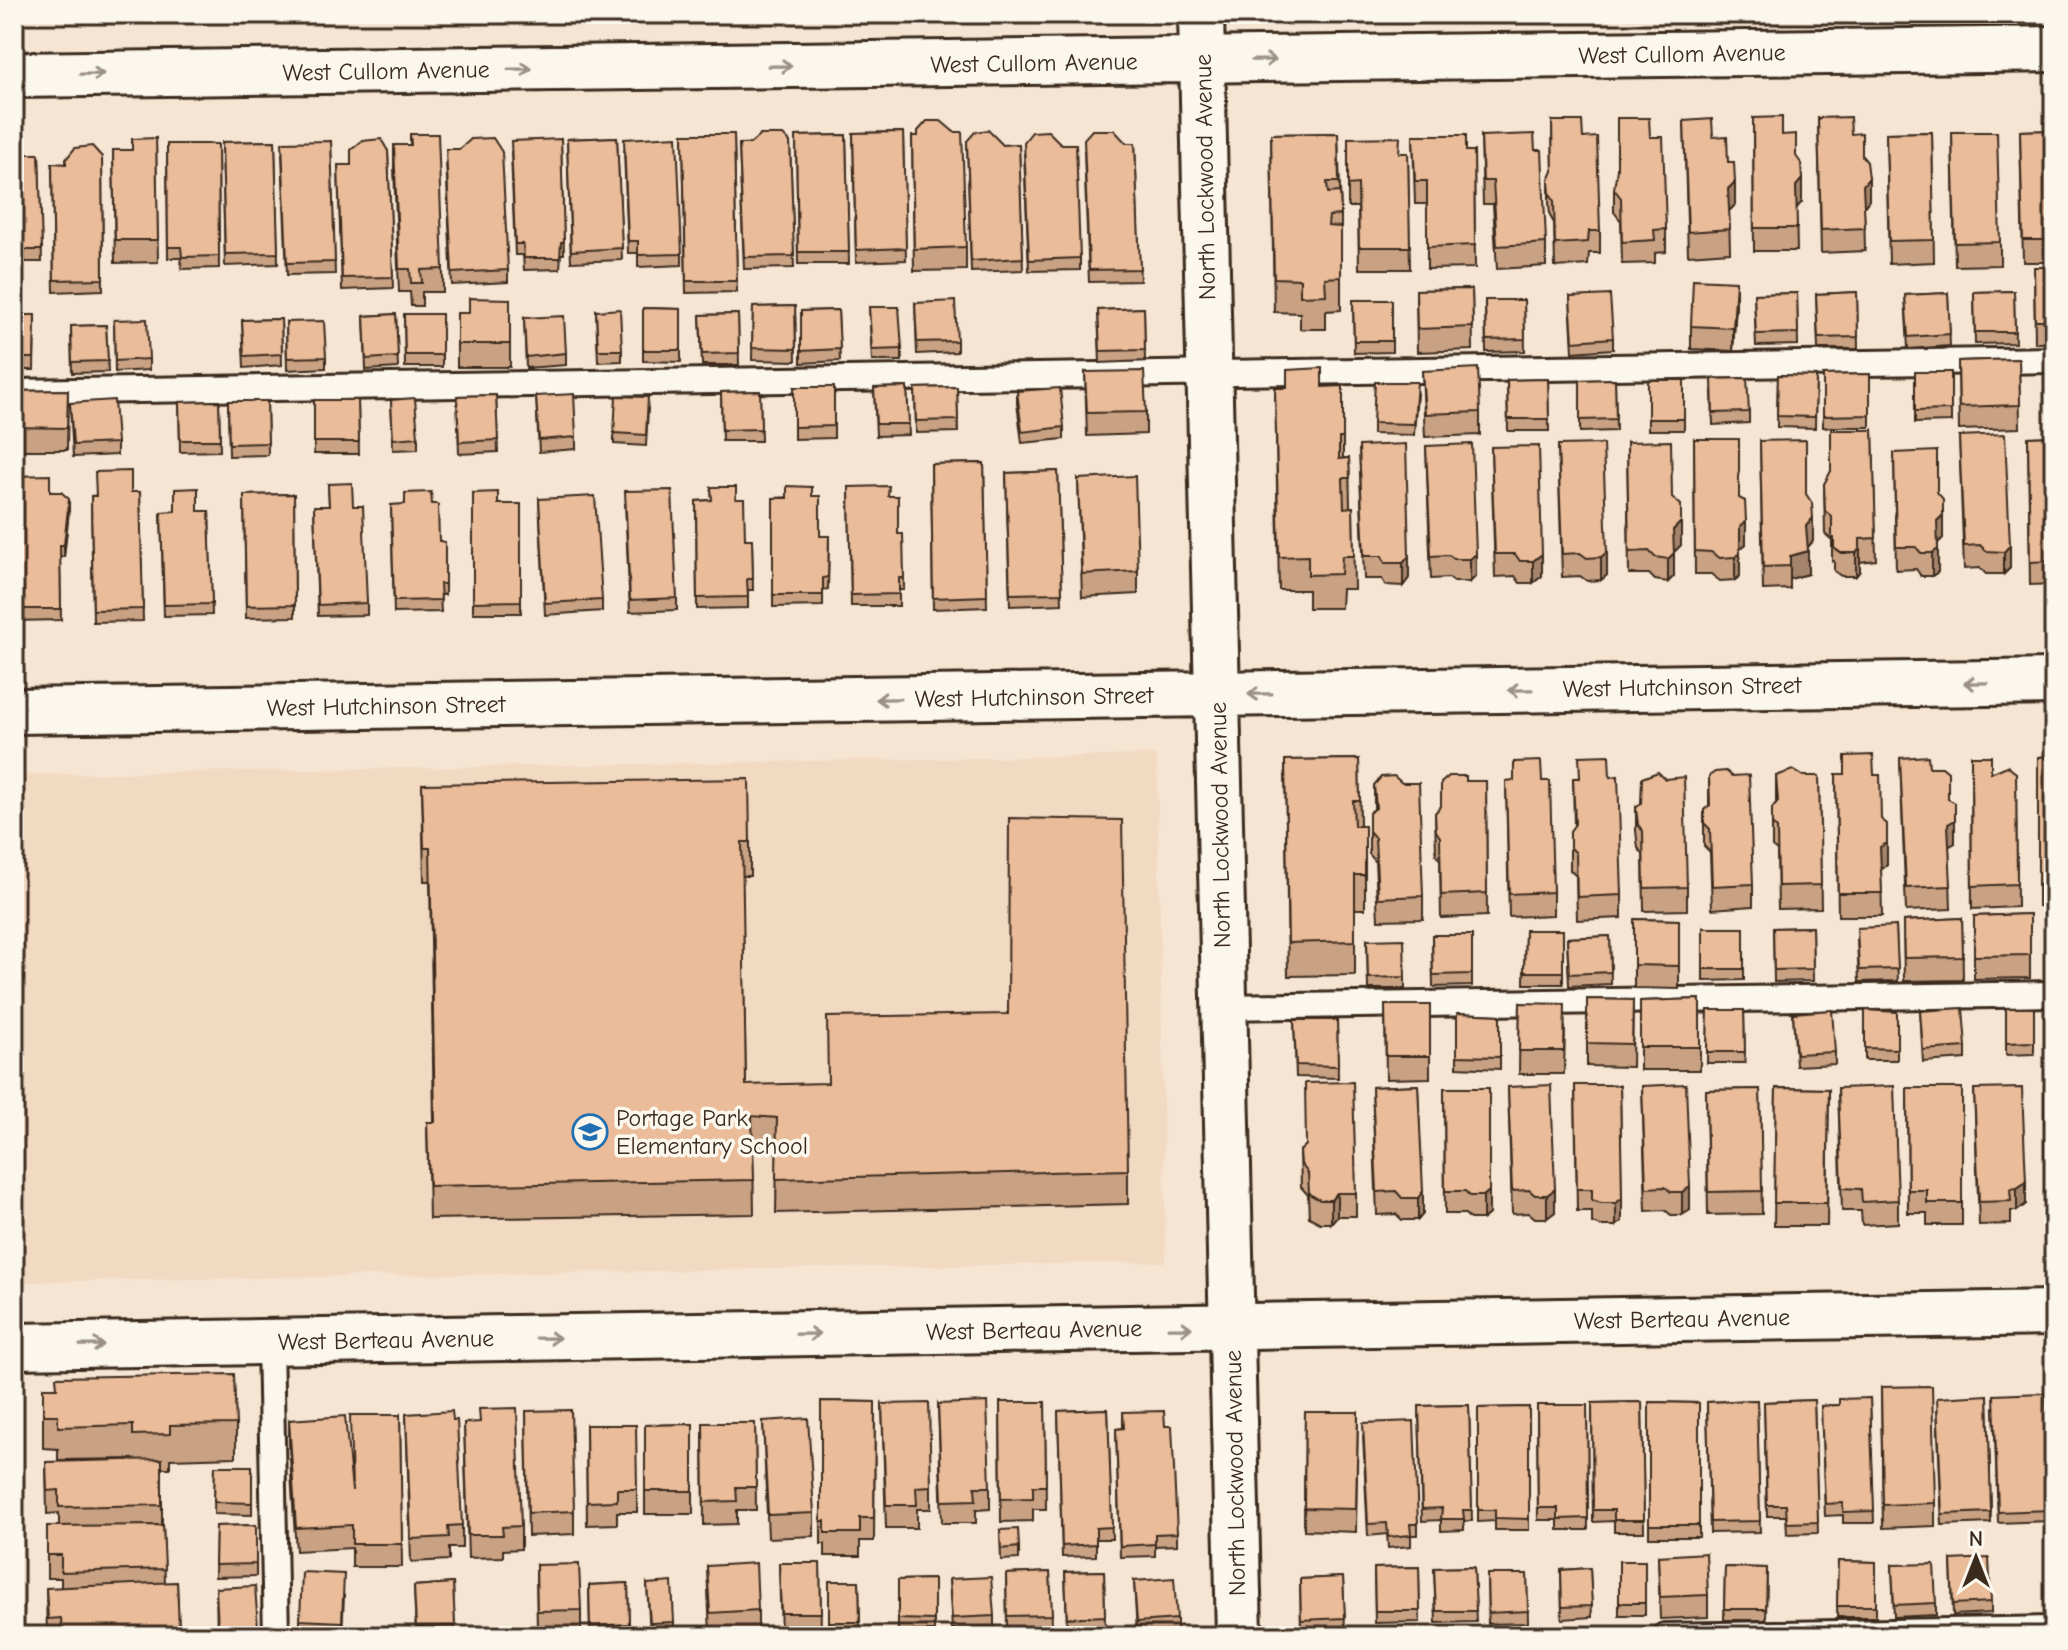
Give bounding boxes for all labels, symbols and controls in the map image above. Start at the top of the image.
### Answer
street label: West Cullom Avenue [1578,38,1786,70]
street label: West Cullom Avenue [930,47,1138,79]
one-way arrow [1250,52,1277,68]
street label: North Lockwood Avenue [1189,54,1221,300]
street label: West Cullom Avenue [282,55,490,87]
one-way arrow [766,58,793,74]
one-way arrow [506,61,533,77]
one-way arrow [78,67,105,82]
street label: West Hutchinson Street [1562,671,1803,703]
one-way arrow [1963,675,1990,691]
street label: West Hutchinson Street [914,681,1155,713]
one-way arrow [1507,682,1534,697]
one-way arrow [1247,686,1274,701]
street label: West Hutchinson Street [266,690,507,722]
one-way arrow [875,691,902,706]
street label: North Lockwood Avenue [1204,702,1236,948]
place label: Portage Park Elementary School [616,1104,808,1160]
school or university icon: Portage Park Elementary School [571,1113,609,1151]
street label: West Berteau Avenue [1574,1303,1790,1335]
street label: West Berteau Avenue [926,1314,1142,1346]
one-way arrow [1166,1320,1193,1335]
street label: West Berteau Avenue [278,1324,494,1356]
one-way arrow [794,1326,821,1341]
one-way arrow [534,1330,561,1346]
one-way arrow [78,1337,105,1353]
street label: North Lockwood Avenue [1219,1350,1251,1596]
north arrow [1936,1518,2016,1598]
text: N [1969,1526,1983,1552]

